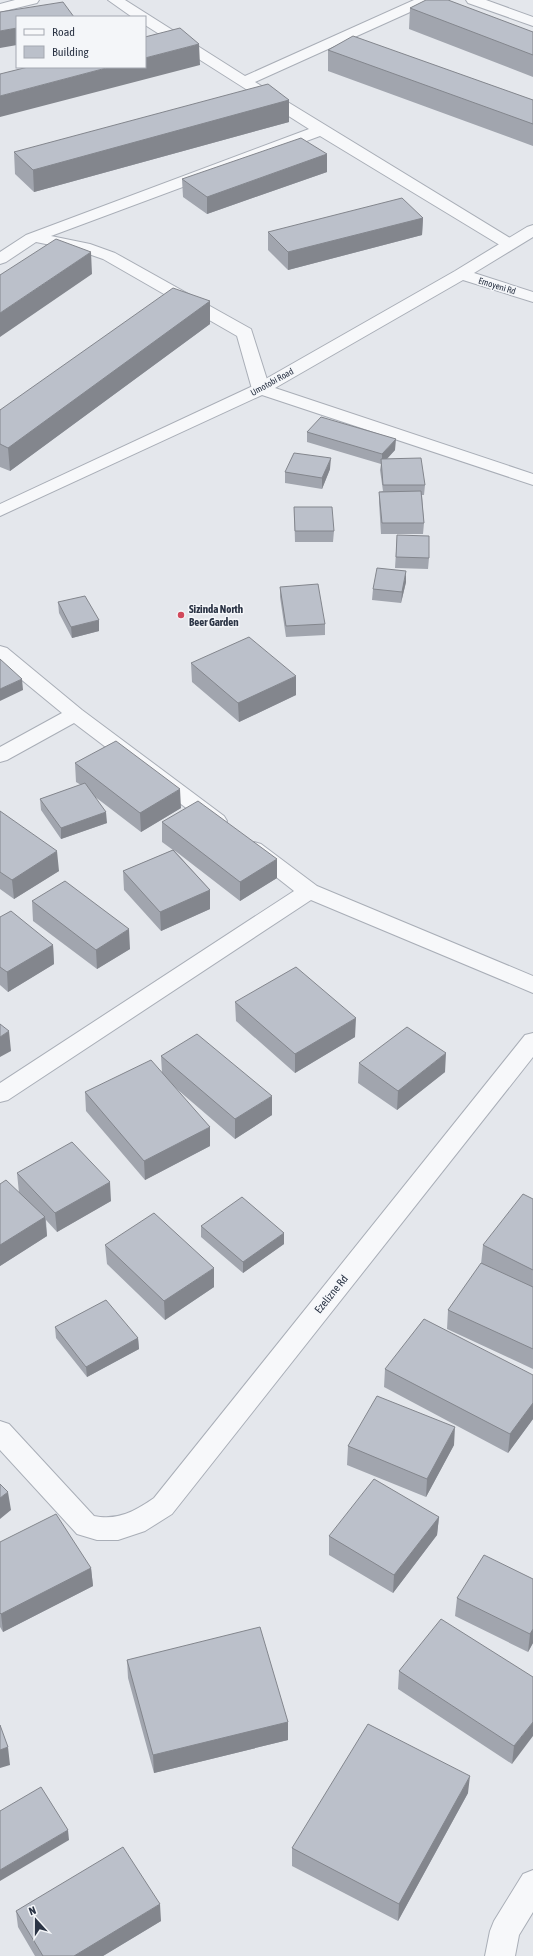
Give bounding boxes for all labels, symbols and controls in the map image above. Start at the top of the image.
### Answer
legend [16,16,146,68]
text: Road [52,25,75,39]
text: Building [52,45,90,59]
street label: Emoyeni Rd [477,276,517,296]
street label: Umotobi Road [249,366,295,398]
place label: Sizinda North Beer Garden [189,603,243,628]
marker: Sizinda North Beer Garden [176,610,186,620]
street label: Ezelizne Rd [312,1273,350,1315]
north arrow [16,1900,56,1940]
text: N [27,1904,38,1917]

